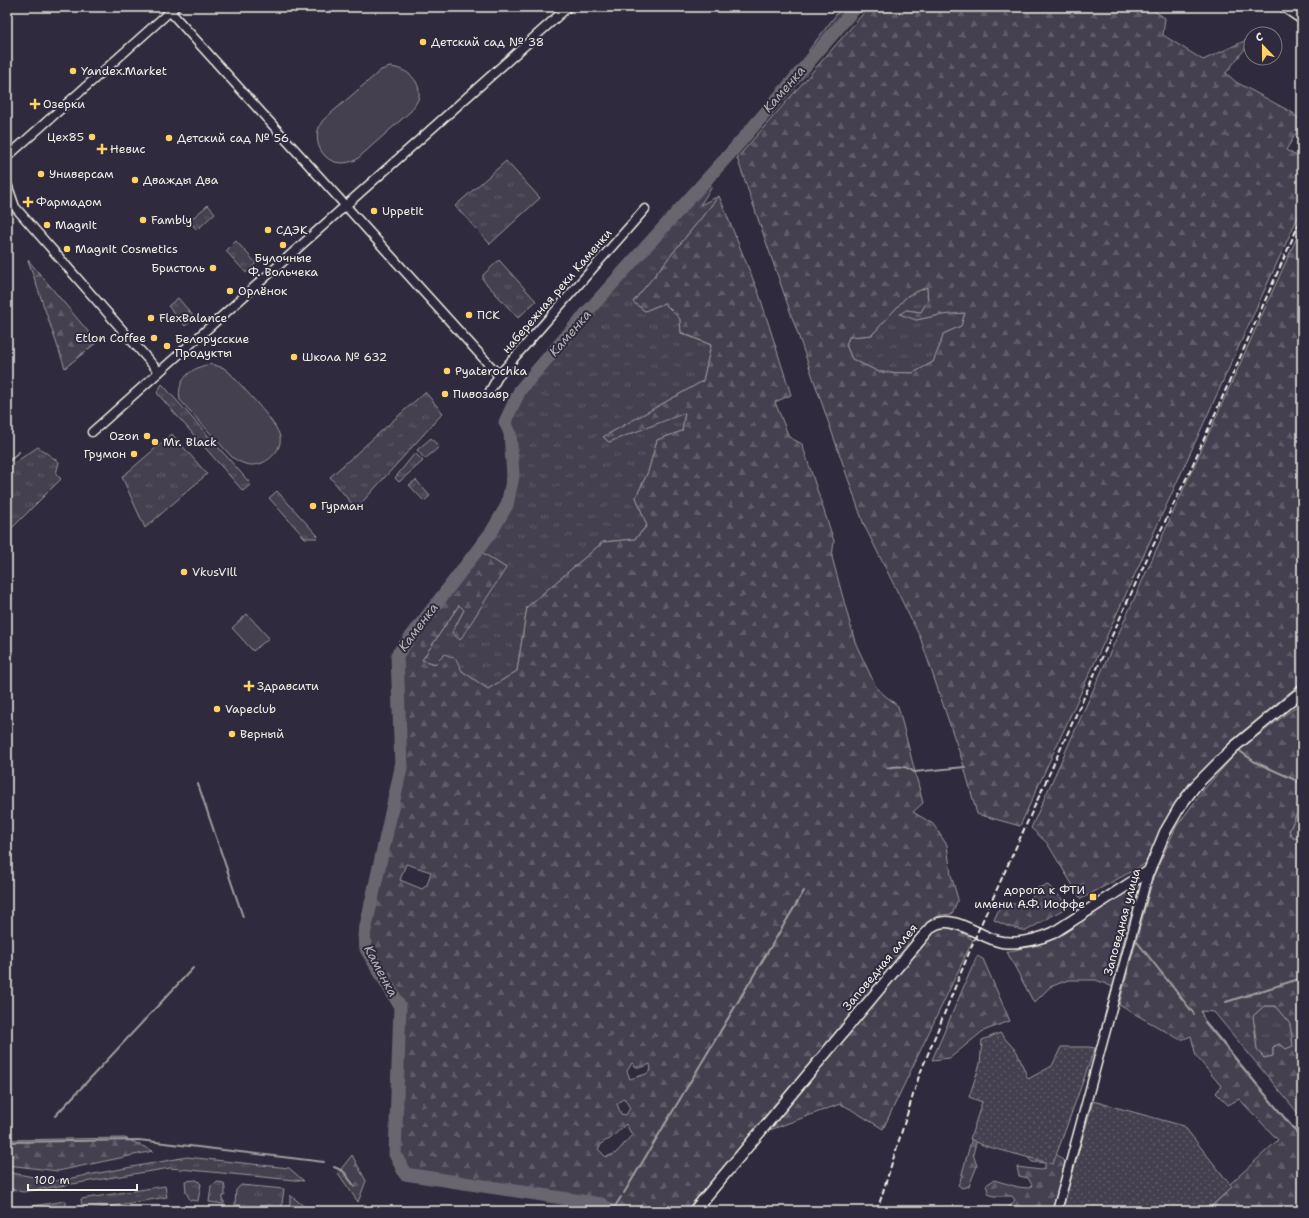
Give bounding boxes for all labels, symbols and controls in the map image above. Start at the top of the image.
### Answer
north arrow [1243,26,1283,66]
text: С [1253,29,1266,45]
place label: Детский сад № 38 [431,34,544,50]
marker: Детский сад № 38 [418,37,428,47]
water label: Каменка [759,62,809,116]
place label: Yandex.Market [81,63,167,79]
marker: Yandex.Market [68,66,78,76]
place label: Озерки [43,96,85,112]
marker: Озерки [30,99,40,109]
place label: Цех85 [47,129,84,145]
place label: Детский сад № 56 [177,130,289,146]
marker: Цех85 [87,132,97,142]
marker: Детский сад № 56 [164,133,174,143]
place label: Невис [110,141,145,157]
marker: Невис [97,144,107,154]
place label: Универсам [49,166,114,182]
marker: Универсам [36,169,46,179]
place label: Дважды Два [143,172,219,188]
marker: Дважды Два [130,175,140,185]
place label: Фармадом [36,194,102,210]
marker: Фармадом [23,197,33,207]
place label: Uppetit [382,203,424,219]
marker: Uppetit [369,206,379,216]
place label: Fambly [151,212,192,228]
marker: Fambly [138,215,148,225]
place label: Magnit [55,217,97,233]
marker: Magnit [42,220,52,230]
place label: СДЭК [276,222,308,238]
marker: СДЭК [263,225,273,235]
street label: набережная реки Каменки [499,225,616,357]
marker: Булочные Ф. Вольчека [278,240,288,250]
place label: Magnit Cosmetics [75,241,178,257]
marker: Magnit Cosmetics [62,244,72,254]
place label: Булочные Ф. Вольчека [248,250,319,280]
place label: Бристоль [151,260,205,276]
marker: Бристоль [208,263,218,273]
place label: Орлёнок [238,283,288,299]
marker: Орлёнок [225,286,235,296]
water label: Каменка [545,306,595,360]
place label: ПСК [477,307,500,323]
place label: FlexBalance [159,310,228,326]
marker: ПСК [464,310,474,320]
marker: FlexBalance [146,313,156,323]
place label: Etlon Coffee [75,330,146,346]
place label: Белорусские Продукты [175,331,249,361]
marker: Etlon Coffee [149,333,159,343]
marker: Белорусские Продукты [162,341,172,351]
place label: Школа № 632 [302,349,387,365]
marker: Школа № 632 [289,352,299,362]
place label: Pyaterochka [455,363,527,379]
marker: Pyaterochka [442,366,452,376]
place label: Пивозавр [453,386,509,402]
marker: Пивозавр [440,389,450,399]
place label: Ozon [109,428,139,444]
marker: Ozon [142,431,152,441]
place label: Mr. Black [163,434,217,450]
marker: Mr. Black [150,437,160,447]
place label: Грумон [84,446,126,462]
marker: Грумон [129,449,139,459]
place label: Гурман [321,498,364,514]
marker: Гурман [308,501,318,511]
place label: VkusVill [192,564,237,580]
marker: VkusVill [179,567,189,577]
water label: Каменка [394,599,442,655]
place label: Здравсити [257,678,319,694]
marker: Здравсити [244,681,254,691]
place label: Vapeclub [225,701,276,717]
marker: Vapeclub [212,704,222,714]
place label: Верный [240,726,284,742]
marker: Верный [227,729,237,739]
street label: Заповедная улица [1100,866,1144,977]
place label: дорога к ФТИ имени А.Ф. Иоффе [974,882,1085,912]
marker: дорога к ФТИ имени А.Ф. Иоффе [1088,892,1098,902]
street label: Заповедная аллея [839,920,921,1014]
water label: Каменка [360,942,402,1000]
scale bar [28,1166,137,1192]
text: 100 m [34,1172,70,1188]

